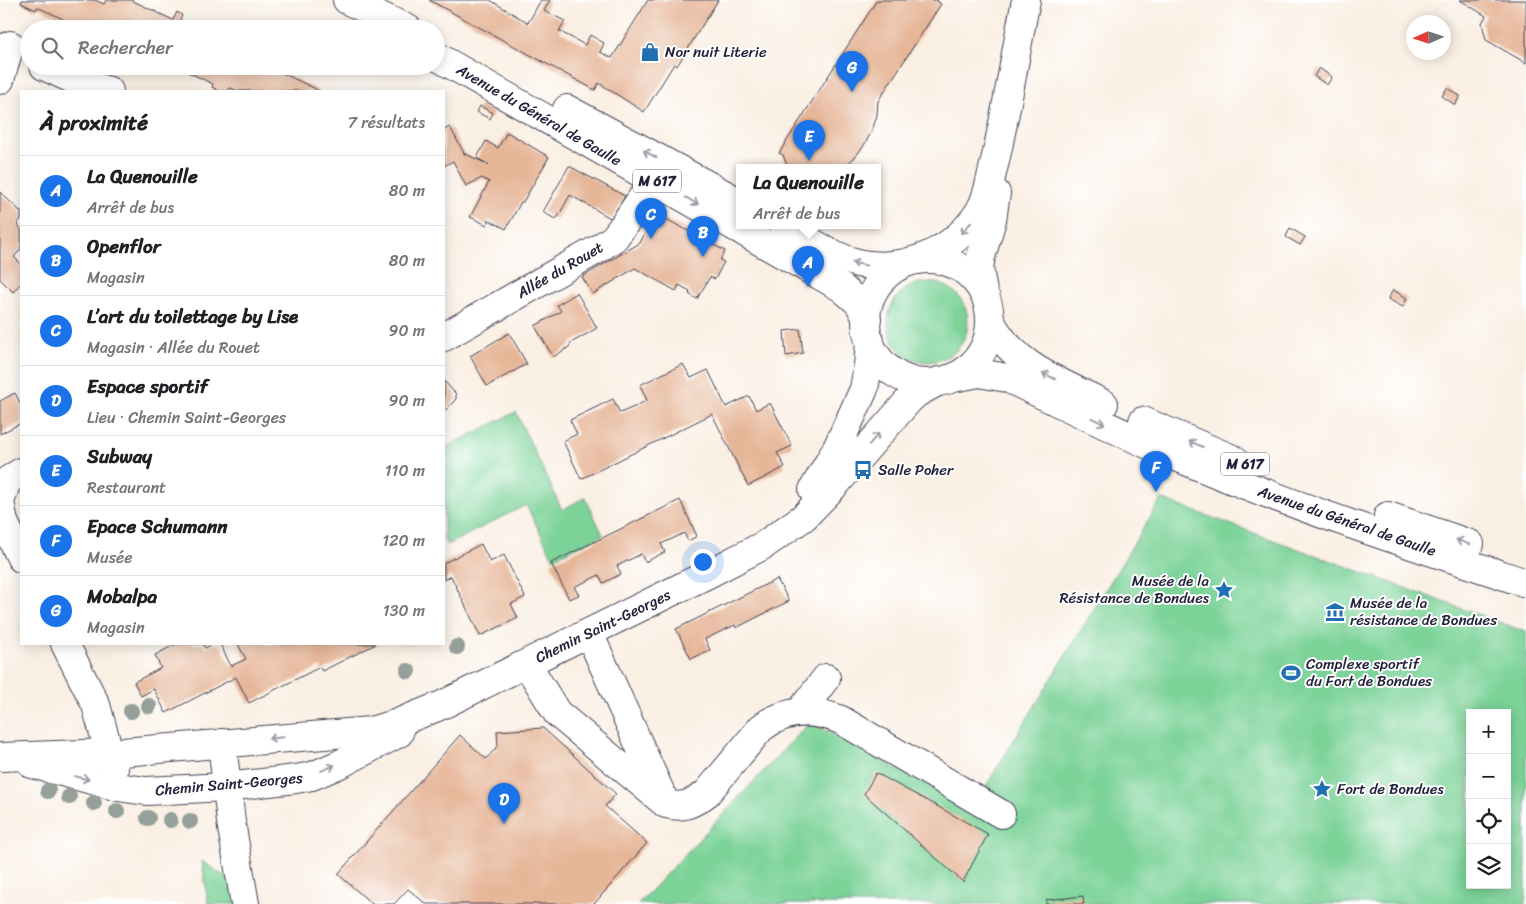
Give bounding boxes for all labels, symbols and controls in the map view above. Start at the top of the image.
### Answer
north arrow [1406,15,1451,60]
search box [20,20,445,75]
text: Rechercher [78,31,173,64]
icon: search [38,34,66,62]
place label: Nor nuit Literie [665,39,767,65]
shop icon: Nor nuit Literie [639,41,661,63]
pin: G [836,51,868,92]
street label: Avenue du Général de Gaulle [451,56,627,173]
text: À proximité [40,104,148,142]
text: 7 résultats [348,108,425,137]
pin: E [793,120,825,161]
one-way arrow [643,149,658,159]
text: La Quenouille [87,160,198,193]
popup [736,164,881,229]
text: La Quenouille [753,166,864,199]
road number: M 617 [633,170,681,192]
text: A [51,176,61,205]
text: 80 m [389,176,425,205]
text: Arrêt de bus [87,193,174,222]
one-way arrow [684,196,699,206]
pin: C [635,198,667,239]
text: Arrêt de bus [753,199,840,228]
pin: B [687,216,719,257]
one-way arrow [960,222,972,235]
text: Openflor [87,230,160,263]
street label: Allée du Rouet [511,234,609,306]
text: B [51,246,61,275]
text: 80 m [389,246,425,275]
pin: A [792,246,824,287]
one-way arrow [852,259,868,268]
text: Magasin [87,263,145,292]
text: L’art du toilettage by Lise [87,300,298,333]
text: C [51,316,61,345]
text: 90 m [389,316,425,345]
text: Magasin · Allée du Rouet [87,333,260,362]
text: Espace sportif [87,370,208,403]
one-way arrow [1041,371,1056,381]
text: D [51,386,61,415]
text: 90 m [389,386,425,415]
text: Lieu · Chemin Saint-Georges [87,403,286,432]
one-way arrow [1090,417,1105,427]
one-way arrow [868,433,880,446]
one-way arrow [1189,439,1204,448]
text: Subway [87,440,152,473]
pin: F [1140,451,1172,492]
road number: M 617 [1221,452,1269,476]
text: E [52,456,60,485]
text: 110 m [385,456,425,485]
place label: Salle Poher [878,457,954,483]
bus stop icon: Salle Poher [852,459,874,481]
text: Restaurant [87,473,166,502]
street label: Avenue du Général de Gaulle [1253,478,1440,564]
text: Epace Schumann [87,510,228,543]
text: F [52,526,60,555]
text: 120 m [382,526,425,555]
one-way arrow [1456,537,1472,546]
text: Musée [87,543,132,572]
your location [690,549,716,575]
place label: Musée de la Résistance de Bondues [1059,568,1210,611]
place icon: Musée de la Résistance de Bondues [1213,579,1235,601]
text: Mobalpa [87,580,157,613]
street label: Chemin Saint-Georges [531,582,675,670]
place label: Musée de la résistance de Bondues [1350,590,1497,633]
text: G [51,596,61,625]
text: 130 m [383,596,425,625]
museum icon: Musée de la résistance de Bondues [1324,601,1346,623]
text: Magasin [87,613,145,642]
place label: Complexe sportif du Fort de Bondues [1306,651,1432,694]
sports icon: Complexe sportif du Fort de Bondues [1280,662,1302,684]
map controls [1466,709,1511,889]
button: + [1466,709,1511,754]
one-way arrow [268,733,284,743]
button: − [1466,754,1511,799]
one-way arrow [321,763,336,772]
street label: Chemin Saint-Georges [154,765,304,803]
one-way arrow [74,774,90,783]
place label: Fort de Bondues [1337,776,1445,802]
place icon: Fort de Bondues [1311,778,1333,800]
pin: D [488,783,520,824]
button: locate [1466,799,1511,844]
button: layers [1466,844,1511,889]

